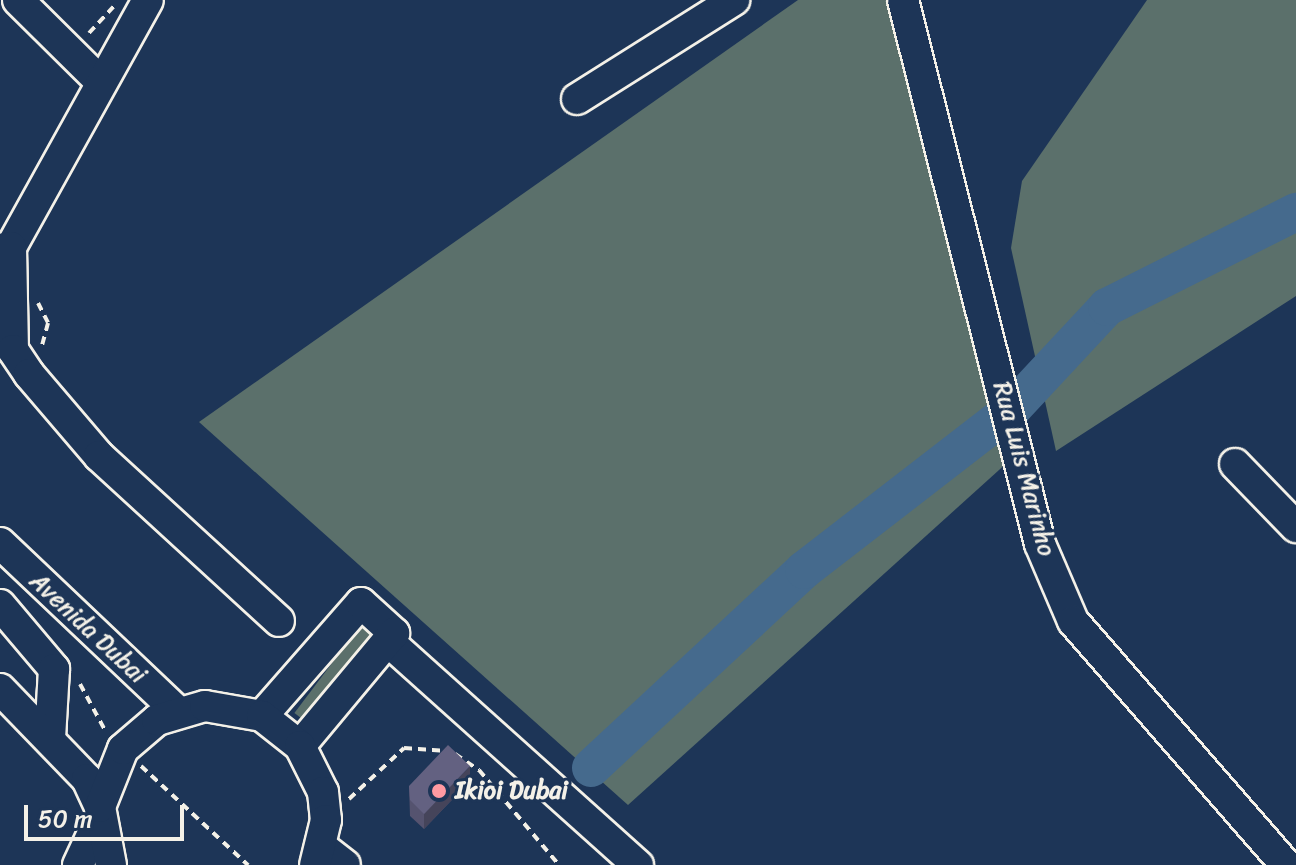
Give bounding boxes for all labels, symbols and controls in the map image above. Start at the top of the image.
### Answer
street label: Rua Luis Marinho [987,379,1061,559]
street label: Avenida Dubai [24,567,152,689]
place label: Ikioi Dubai [455,777,568,805]
marker: Ikioi Dubai [430,782,448,800]
scale bar [28,789,188,839]
text: 50 m [38,798,93,840]

